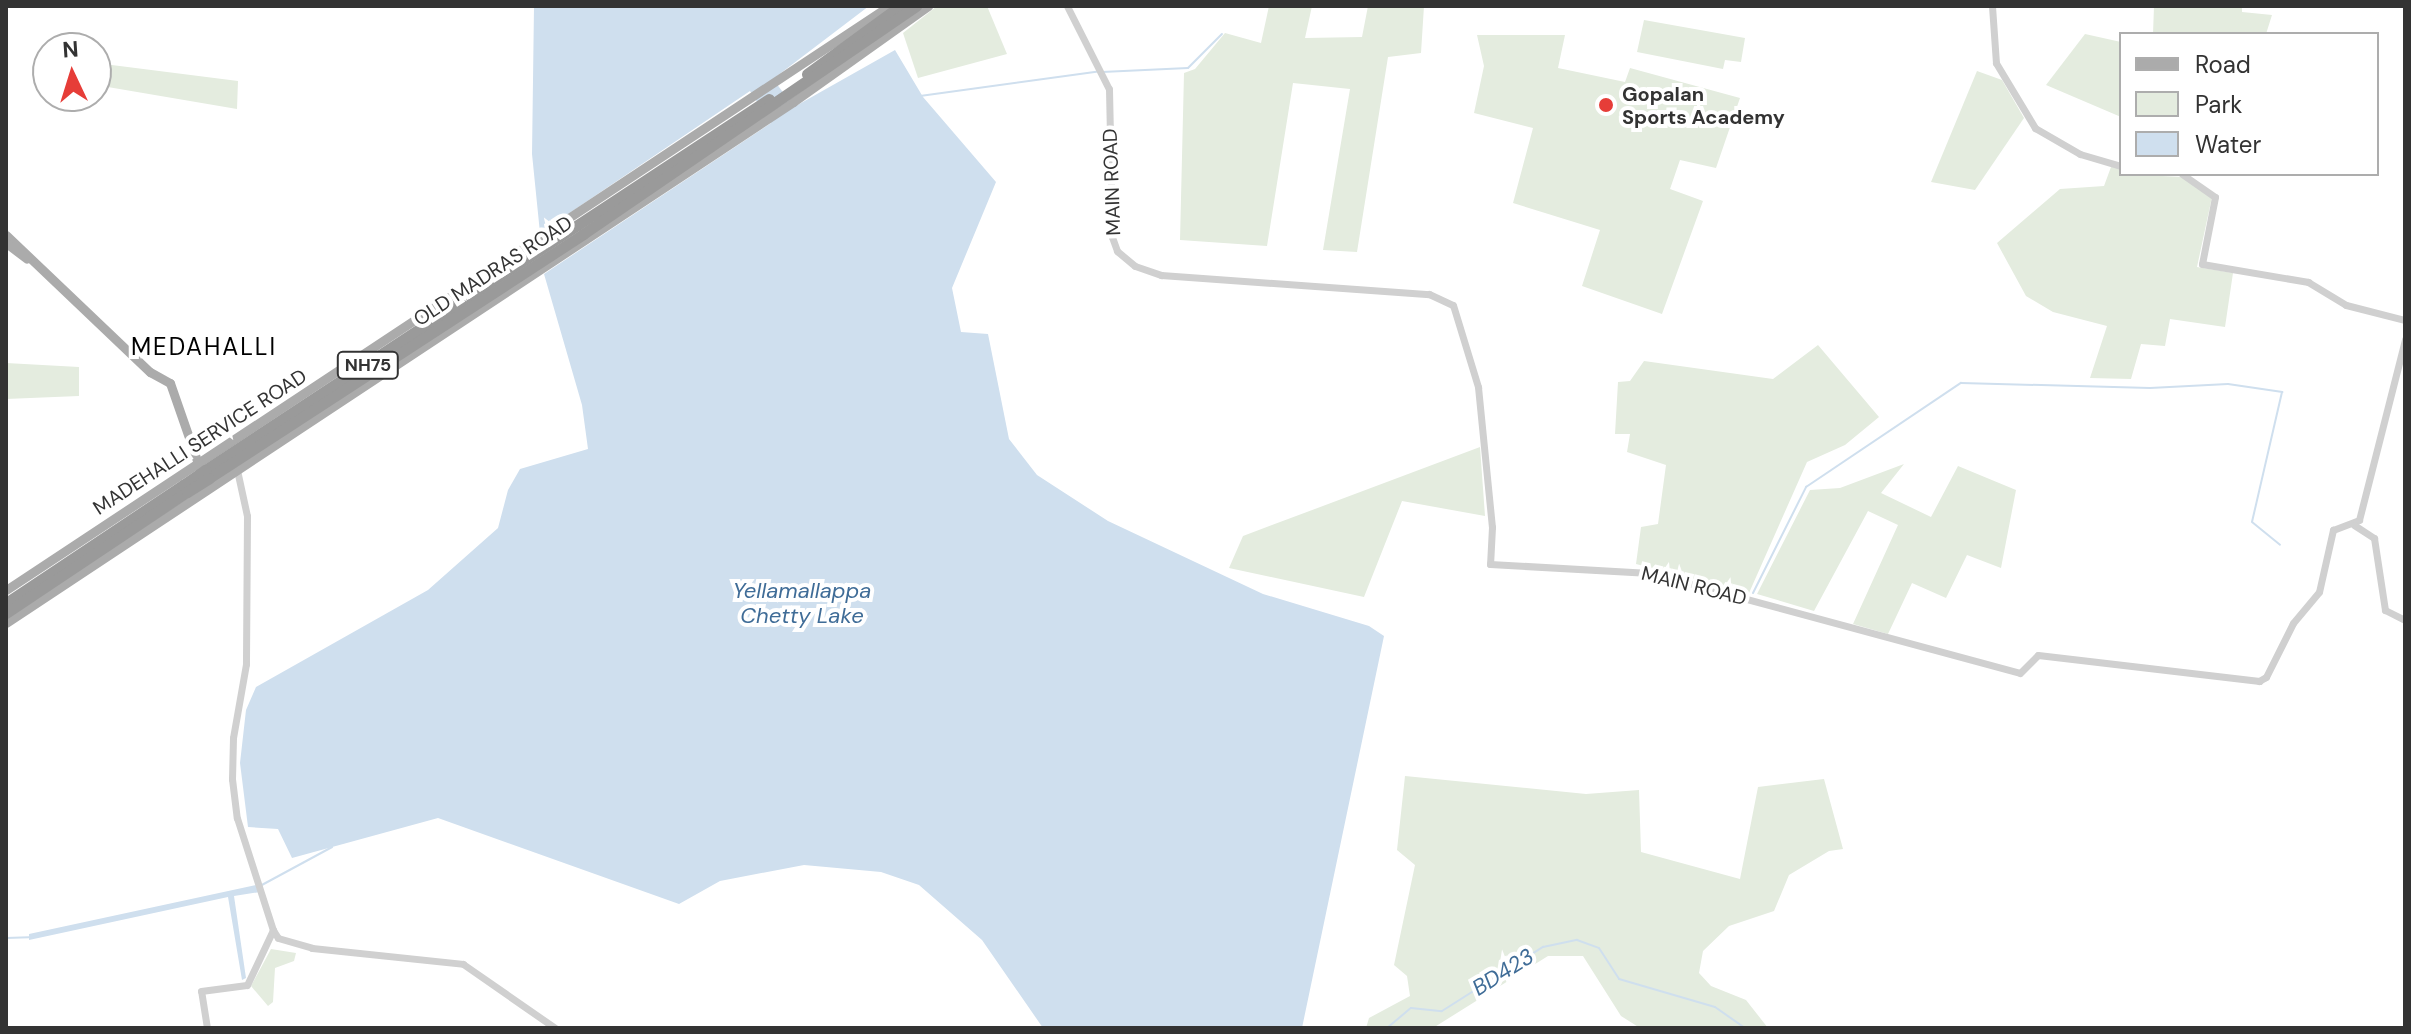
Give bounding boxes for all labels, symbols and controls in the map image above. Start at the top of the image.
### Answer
north arrow [32,32,112,112]
legend [2119,32,2379,176]
text: N [61,35,79,65]
text: Road [2195,49,2251,80]
place label: Gopalan Sports Academy [1622,82,1785,129]
text: Park [2195,89,2242,120]
marker: Gopalan Sports Academy [1597,96,1615,114]
street label: MAIN ROAD [1098,128,1126,236]
text: Water [2195,129,2261,160]
street label: OLD MADRAS ROAD [409,211,577,331]
district label: MEDAHALLI [131,333,277,361]
road number: NH75 [336,351,400,379]
street label: MADEHALLI SERVICE ROAD [89,364,311,520]
street label: MAIN ROAD [1639,561,1749,611]
water label: Yellamallappa Chetty Lake [733,577,871,628]
water label: BD423 [1467,943,1539,1001]

